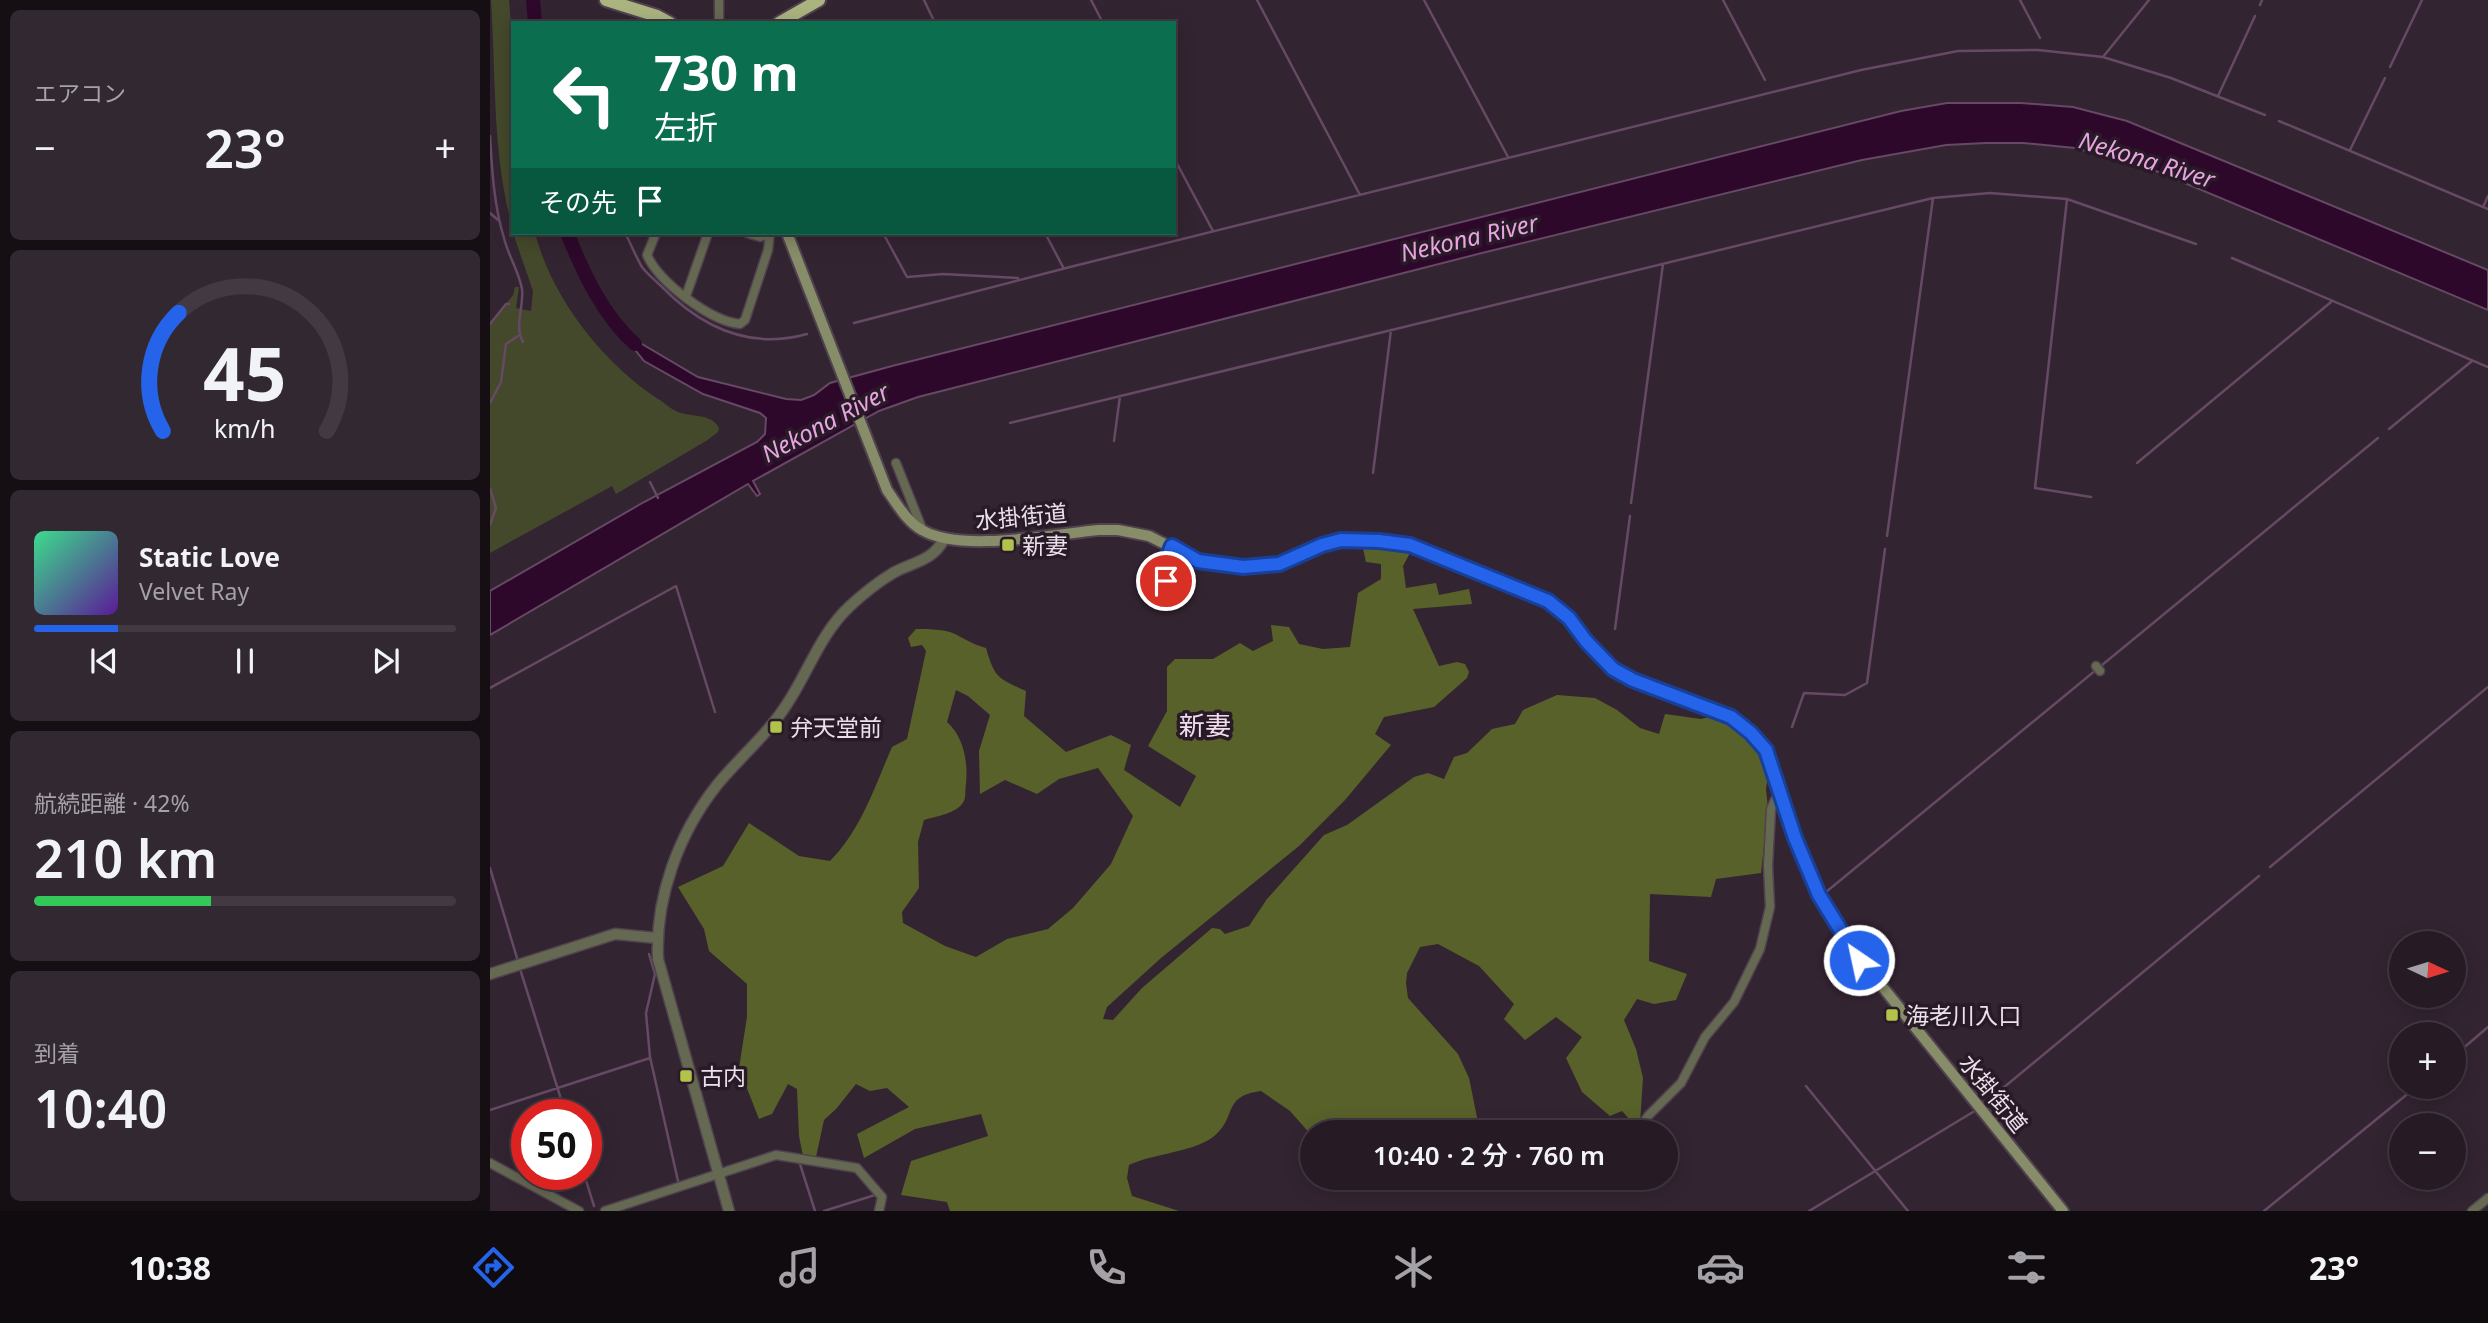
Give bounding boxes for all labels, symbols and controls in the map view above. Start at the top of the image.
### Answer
text: 730 m [654,39,799,105]
icon: left [539,49,630,140]
text: エアコン [34,77,126,109]
text: 左折 [654,105,718,148]
text: 23° [204,112,286,183]
text: − [34,121,56,173]
text: + [434,121,456,173]
water label: Nekona River [2075,123,2220,196]
icon: arrive [631,182,669,220]
text: その先 [539,184,617,220]
water label: Nekona River [1397,205,1542,269]
text: 45 [203,324,287,423]
water label: Nekona River [755,374,896,470]
text: km/h [214,411,276,445]
street label: 水掛街道 [974,496,1068,536]
place label: 新妻 [1022,529,1068,561]
marker: 新妻 [1000,537,1016,553]
text: Static Love [139,539,280,575]
pin [1136,551,1196,611]
icon: arrive [1147,562,1185,600]
text: Velvet Ray [139,575,249,607]
icon: previous [85,642,123,680]
icon: pause [226,642,264,680]
icon: next [367,642,405,680]
district label: 新妻 [1179,707,1231,743]
place label: 弁天堂前 [790,711,882,743]
marker: 弁天堂前 [768,719,784,735]
text: 航続距離 · 42% [34,787,190,819]
text: 210 km [34,822,217,893]
position arrow [1822,923,1896,997]
north arrow [2389,931,2466,1008]
map controls [2389,931,2466,1190]
place label: 海老川入口 [1906,999,2021,1031]
marker: 海老川入口 [1884,1007,1900,1023]
button: + [2389,1022,2466,1099]
text: 到着 [34,1037,80,1069]
street label: 水掛街道 [1953,1047,2035,1139]
place label: 古内 [700,1060,746,1092]
marker: 古内 [678,1068,694,1084]
text: 10:40 [34,1072,167,1143]
speed limit sign: 50 [511,1099,602,1190]
button: − [2389,1113,2466,1190]
text: 10:40 · 2 分 · 760 m [1373,1137,1605,1173]
icon: directions [469,1243,518,1292]
icon: music [775,1243,824,1292]
icon: phone [1082,1243,1131,1292]
icon: climate [1389,1243,1438,1292]
icon: car [1696,1243,1745,1292]
icon: filters [2002,1243,2051,1292]
text: 10:38 [129,1246,211,1289]
text: 23° [2309,1246,2359,1289]

